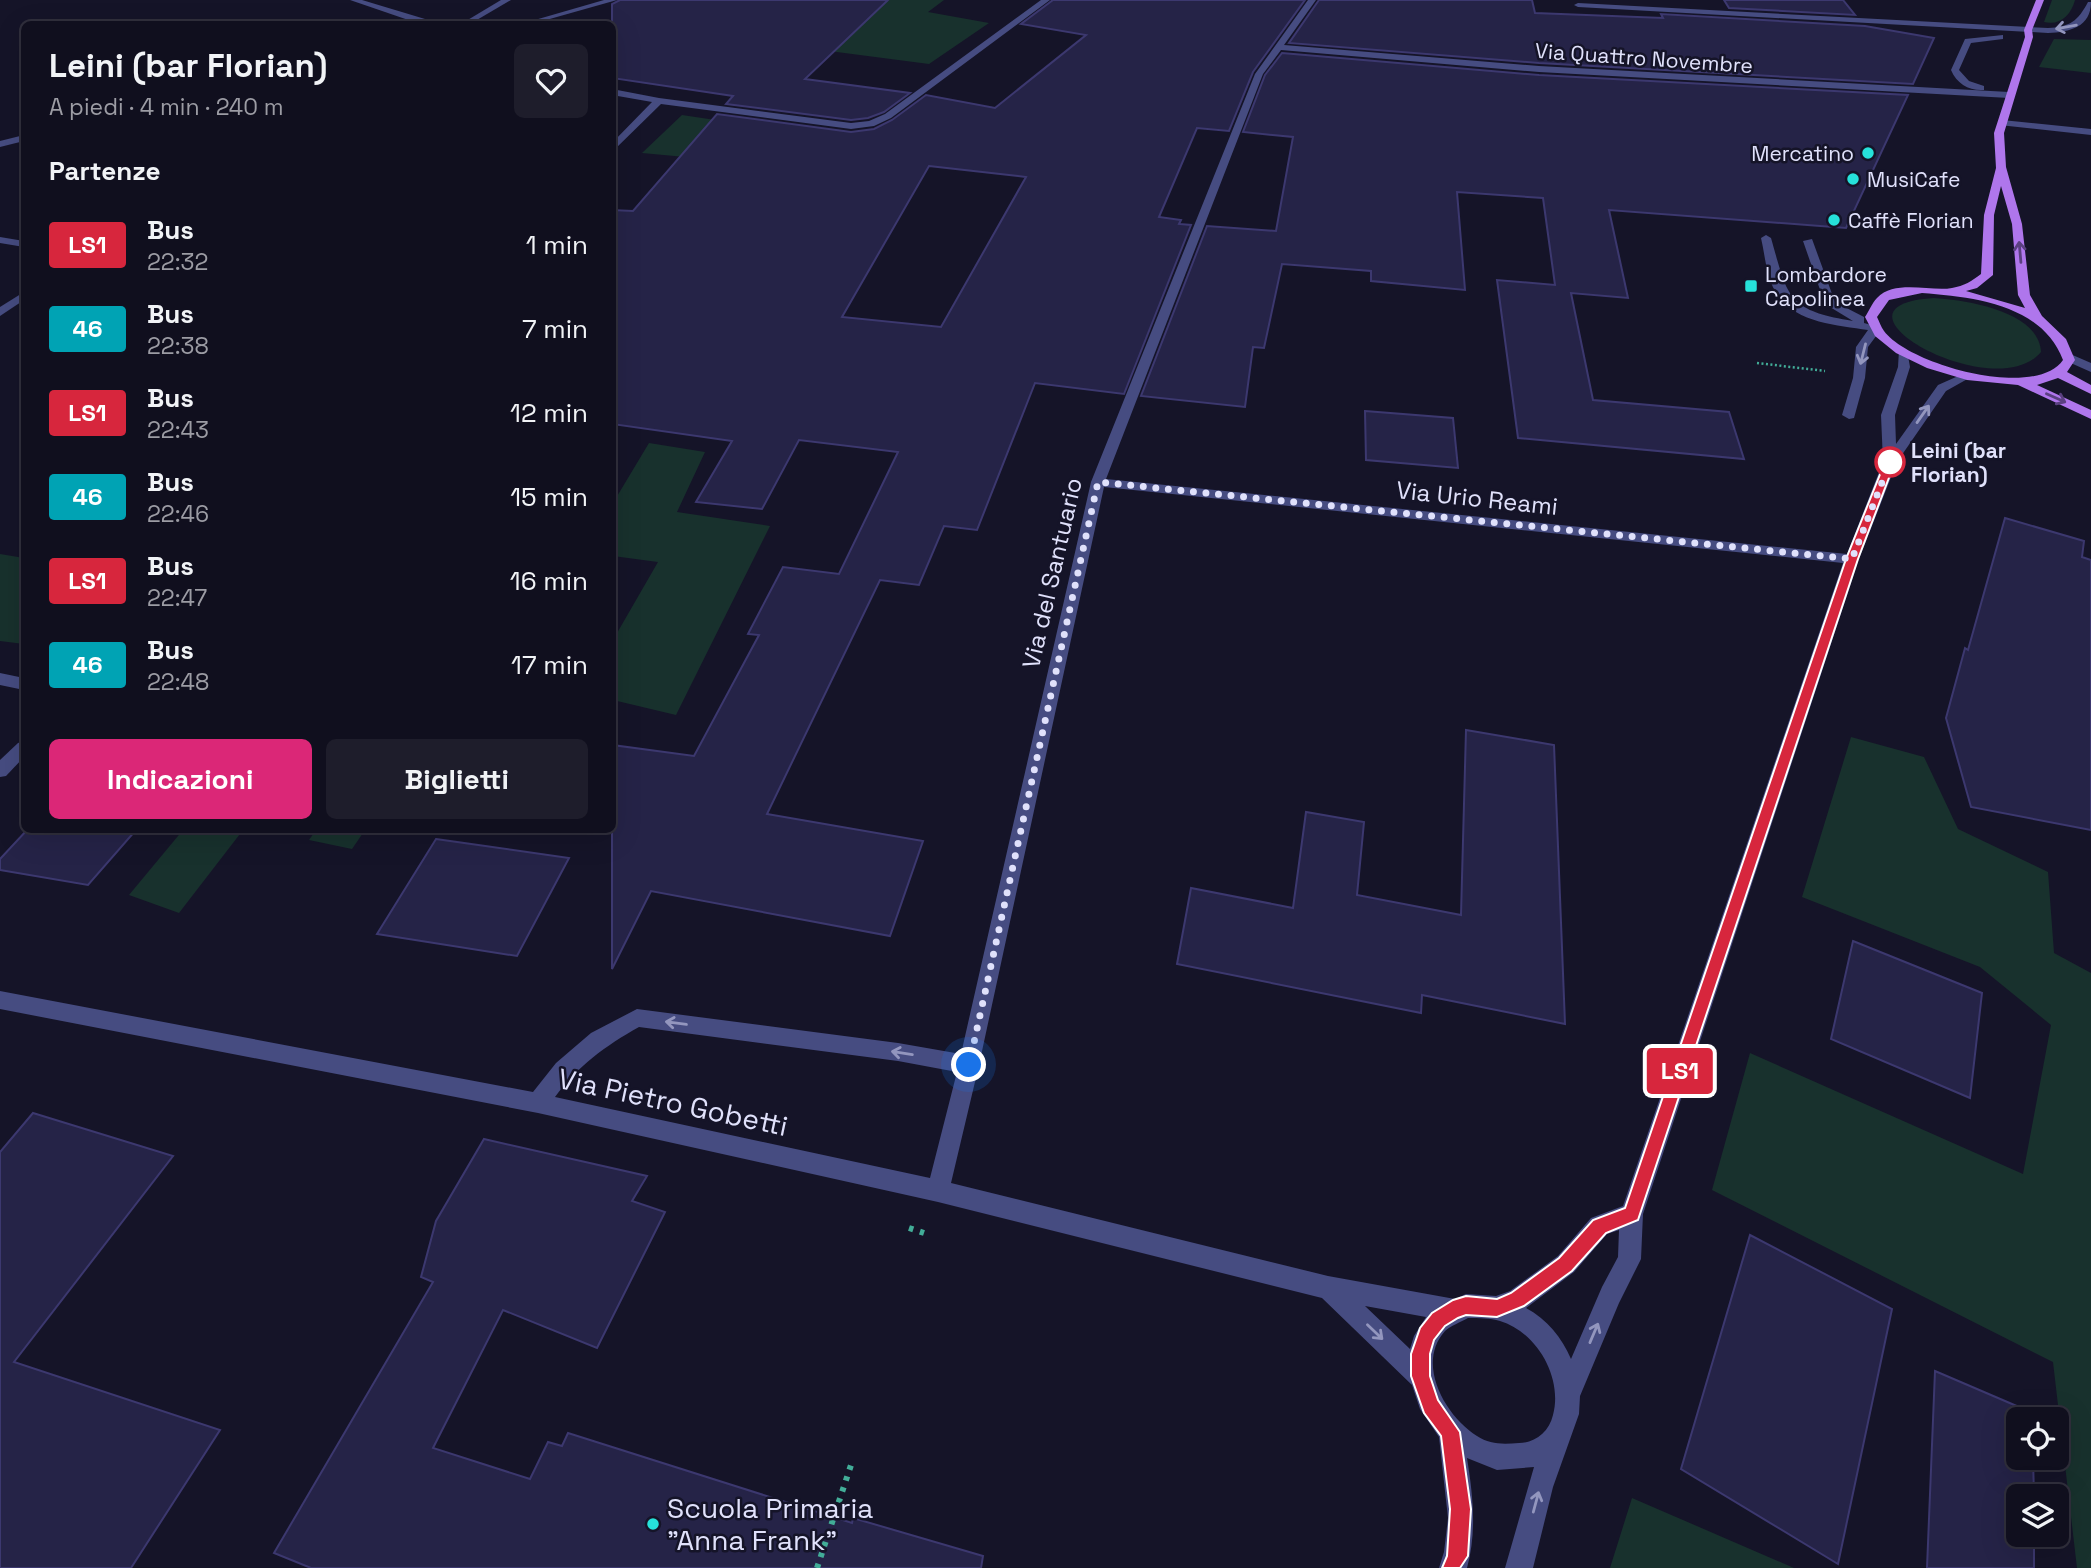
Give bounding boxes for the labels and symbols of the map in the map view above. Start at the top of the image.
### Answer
one-way arrow [2055,21,2078,34]
street label: Via Quattro Novembre [1534,37,1754,79]
place label: Mercatino [1751,140,1854,167]
marker: Mercatino [1860,145,1876,161]
place label: MusiCafe [1867,166,1960,193]
marker: MusiCafe [1845,171,1861,187]
place label: Caffè Florian [1848,207,1974,234]
marker: Caffè Florian [1826,212,1842,228]
one-way arrow [2013,242,2026,264]
place label: Lombardore Capolinea [1765,261,1887,312]
marker: Lombardore Capolinea [1743,278,1759,294]
one-way arrow [1856,342,1869,364]
one-way arrow [2045,392,2066,405]
one-way arrow [1916,405,1930,424]
place label: Leini (bar Florian) [1911,437,2006,488]
marker: Leini (bar Florian) [1875,447,1905,477]
street label: Via Urio Reami [1395,474,1559,522]
street label: Via del Santuario [1015,475,1089,671]
one-way arrow [665,1016,688,1029]
one-way arrow [891,1046,913,1059]
your location [951,1047,986,1082]
line badge: LS1 [1640,1048,1720,1094]
street label: Via Pietro Gobetti [555,1060,791,1144]
one-way arrow [1589,1323,1602,1344]
one-way arrow [1366,1324,1383,1341]
place label: Scuola Primaria "Anna Frank" [667,1490,873,1558]
one-way arrow [1530,1491,1543,1514]
marker: Scuola Primaria "Anna Frank" [645,1516,661,1532]

